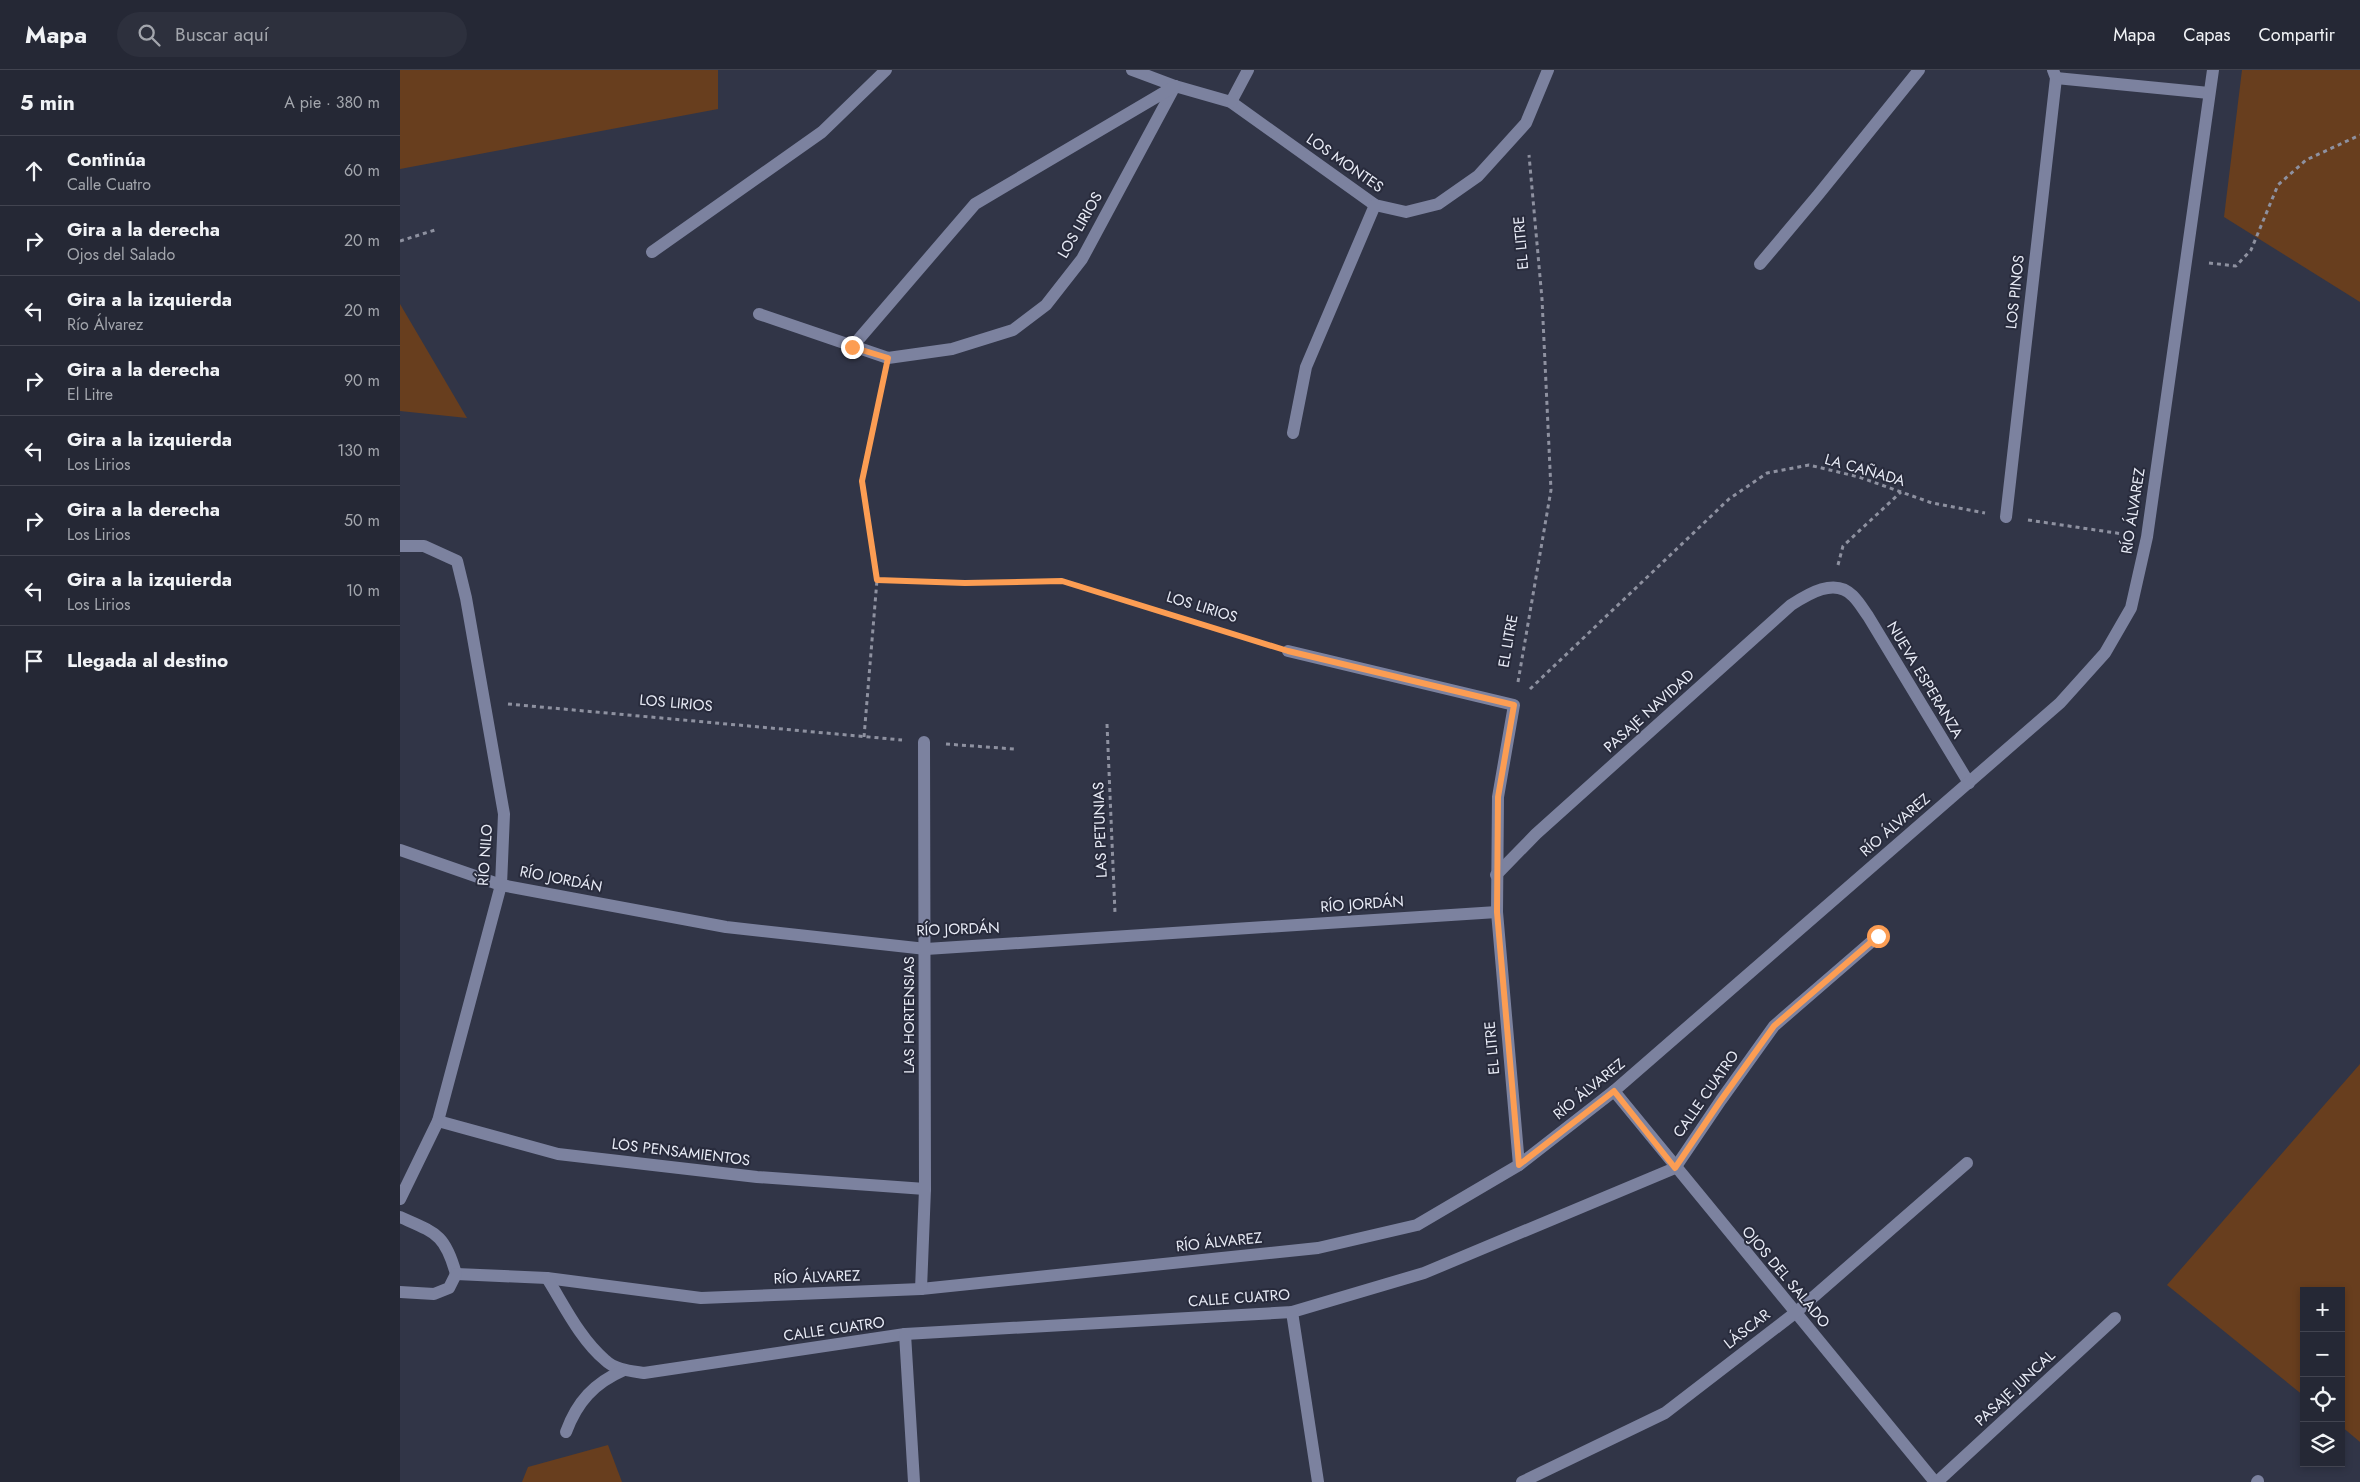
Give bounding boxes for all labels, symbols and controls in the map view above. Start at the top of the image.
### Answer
search box [117,12,467,57]
text: Mapa [25,17,87,52]
icon: search [135,21,163,49]
text: Buscar aquí [175,21,269,48]
text: Mapa [2113,22,2155,48]
text: Capas [2183,22,2231,48]
text: Compartir [2259,22,2335,48]
text: 5 min [20,88,75,118]
text: A pie · 380 m [284,91,380,114]
street label: LOS MONTES [1302,128,1388,198]
text: Continúa [67,146,146,173]
icon: ahead [20,157,48,185]
text: 60 m [344,159,380,182]
text: Calle Cuatro [67,173,151,196]
street label: LOS LIRIOS [1052,188,1108,262]
street label: EL LITRE [1508,215,1534,271]
text: Gira a la derecha [67,216,220,243]
icon: right [20,227,48,255]
text: 20 m [344,229,380,252]
text: Ojos del Salado [67,243,175,266]
street label: LOS PINOS [2000,254,2030,330]
text: Gira a la izquierda [67,286,232,313]
icon: left [20,297,48,325]
text: 20 m [344,299,380,322]
text: Río Álvarez [67,313,143,336]
route end [841,336,864,359]
text: Gira a la derecha [67,356,220,383]
icon: right [20,367,48,395]
text: 90 m [344,369,380,392]
text: El Litre [67,383,113,406]
text: Gira a la izquierda [67,426,232,453]
icon: left [20,437,48,465]
text: 130 m [337,439,380,462]
street label: LA CAÑADA [1822,448,1908,492]
text: Los Lirios [67,453,130,476]
street label: RÍO ÁLVAREZ [2115,466,2151,556]
text: Gira a la derecha [67,496,220,523]
icon: right [20,507,48,535]
text: 50 m [344,509,380,532]
text: Los Lirios [67,523,130,546]
text: Gira a la izquierda [67,566,232,593]
icon: left [20,577,48,605]
text: 10 m [346,579,380,602]
street label: LOS LIRIOS [1164,586,1240,628]
text: Los Lirios [67,593,130,616]
street label: EL LITRE [1493,613,1523,669]
street label: NUEVA ESPERANZA [1881,617,1969,743]
icon: arrive [20,647,48,675]
text: Llegada al destino [67,647,228,674]
street label: PASAJE NAVIDAD [1599,664,1699,758]
street label: LOS LIRIOS [638,689,714,717]
street label: LAS PETUNIAS [1087,782,1113,878]
street label: RÍO ÁLVAREZ [1855,788,1935,862]
street label: RÍO NILO [472,823,498,887]
street label: RÍO JORDÁN [518,860,604,898]
street label: RÍO JORDÁN [1320,890,1404,918]
street label: RÍO JORDÁN [916,917,1000,941]
route start [1867,925,1890,948]
street label: LAS HORTENSIAS [898,956,920,1074]
street label: EL LITRE [1479,1020,1505,1076]
street label: CALLE CUATRO [1668,1046,1744,1142]
street label: RÍO ÁLVAREZ [1548,1053,1630,1125]
street label: LOS PENSAMIENTOS [611,1133,751,1171]
street label: OJOS DEL SALADO [1737,1221,1835,1333]
street label: RÍO ÁLVAREZ [1175,1227,1263,1257]
street label: RÍO ÁLVAREZ [773,1264,861,1290]
street label: CALLE CUATRO [1187,1283,1291,1313]
map controls [2300,1287,2345,1467]
button: + [2300,1287,2345,1332]
street label: LÁSCAR [1719,1303,1775,1354]
street label: CALLE CUATRO [782,1311,886,1347]
button: − [2300,1332,2345,1377]
street label: PASAJE JUNCAL [1970,1345,2060,1431]
button: locate [2300,1377,2345,1422]
button: layers [2300,1422,2345,1467]

